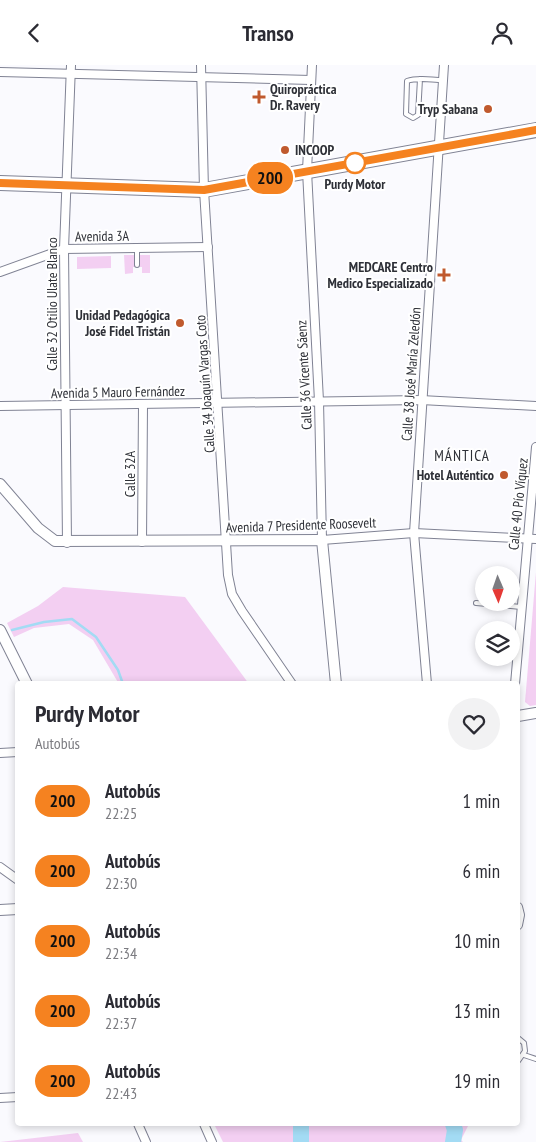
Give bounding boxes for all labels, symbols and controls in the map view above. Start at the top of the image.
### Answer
icon: back [20,19,48,47]
text: Transo [242,19,294,47]
icon: person [488,19,516,47]
place label: Quiropráctica Dr. Ravery [270,80,337,114]
marker: Quiropráctica Dr. Ravery [252,90,266,104]
place label: Tryp Sabana [418,100,478,118]
marker: Tryp Sabana [482,103,494,115]
place label: INCOOP [295,141,334,159]
marker: INCOOP [279,144,291,156]
marker: Purdy Motor [344,152,366,174]
line badge: 200 [241,162,299,194]
text: 200 [257,166,283,189]
place label: Purdy Motor [325,175,386,193]
street label: Avenida 3A [75,227,130,245]
street label: Calle 32 Otilio Ulate Blanco [43,237,61,371]
place label: MEDCARE Centro Medico Especializado [327,258,433,292]
marker: MEDCARE Centro Medico Especializado [437,268,451,282]
place label: Unidad Pedagógica José Fidel Tristán [76,306,170,340]
street label: Calle 38 José María Zeledón [397,307,425,441]
street label: Calle 34 Joaquín Vargas Coto [191,314,219,454]
marker: Unidad Pedagógica José Fidel Tristán [174,317,186,329]
street label: Calle 36 Vicente Sáenz [292,320,316,430]
street label: Avenida 5 Mauro Fernández [51,382,185,402]
district label: MÁNTICA [434,446,490,465]
street label: Calle 32A [121,450,139,497]
street label: Calle 40 Pío Víquez [504,457,532,551]
place label: Hotel Auténtico [417,466,494,484]
marker: Hotel Auténtico [498,469,510,481]
street label: Avenida 7 Presidente Roosevelt [225,513,377,537]
north arrow [475,566,520,611]
map controls [475,566,520,666]
button: layers [475,621,520,666]
text: Purdy Motor [35,698,139,729]
button: heart [448,698,500,750]
text: Autobús [35,733,80,753]
text: Autobús [105,779,161,803]
text: 200 [50,789,75,812]
text: 1 min [463,789,500,813]
text: 22:25 [105,803,137,823]
text: Autobús [105,849,161,873]
text: 200 [50,859,75,882]
text: 6 min [463,859,500,883]
text: 22:30 [105,873,137,893]
text: Autobús [105,919,161,943]
text: 200 [50,929,75,952]
text: 10 min [454,929,500,953]
text: 22:34 [105,943,137,963]
text: Autobús [105,989,161,1013]
text: 200 [50,999,75,1022]
text: 13 min [454,999,500,1023]
text: 22:37 [105,1013,137,1033]
text: Autobús [105,1059,161,1083]
text: 200 [50,1069,75,1092]
text: 19 min [454,1069,500,1093]
text: 22:43 [105,1083,137,1103]

